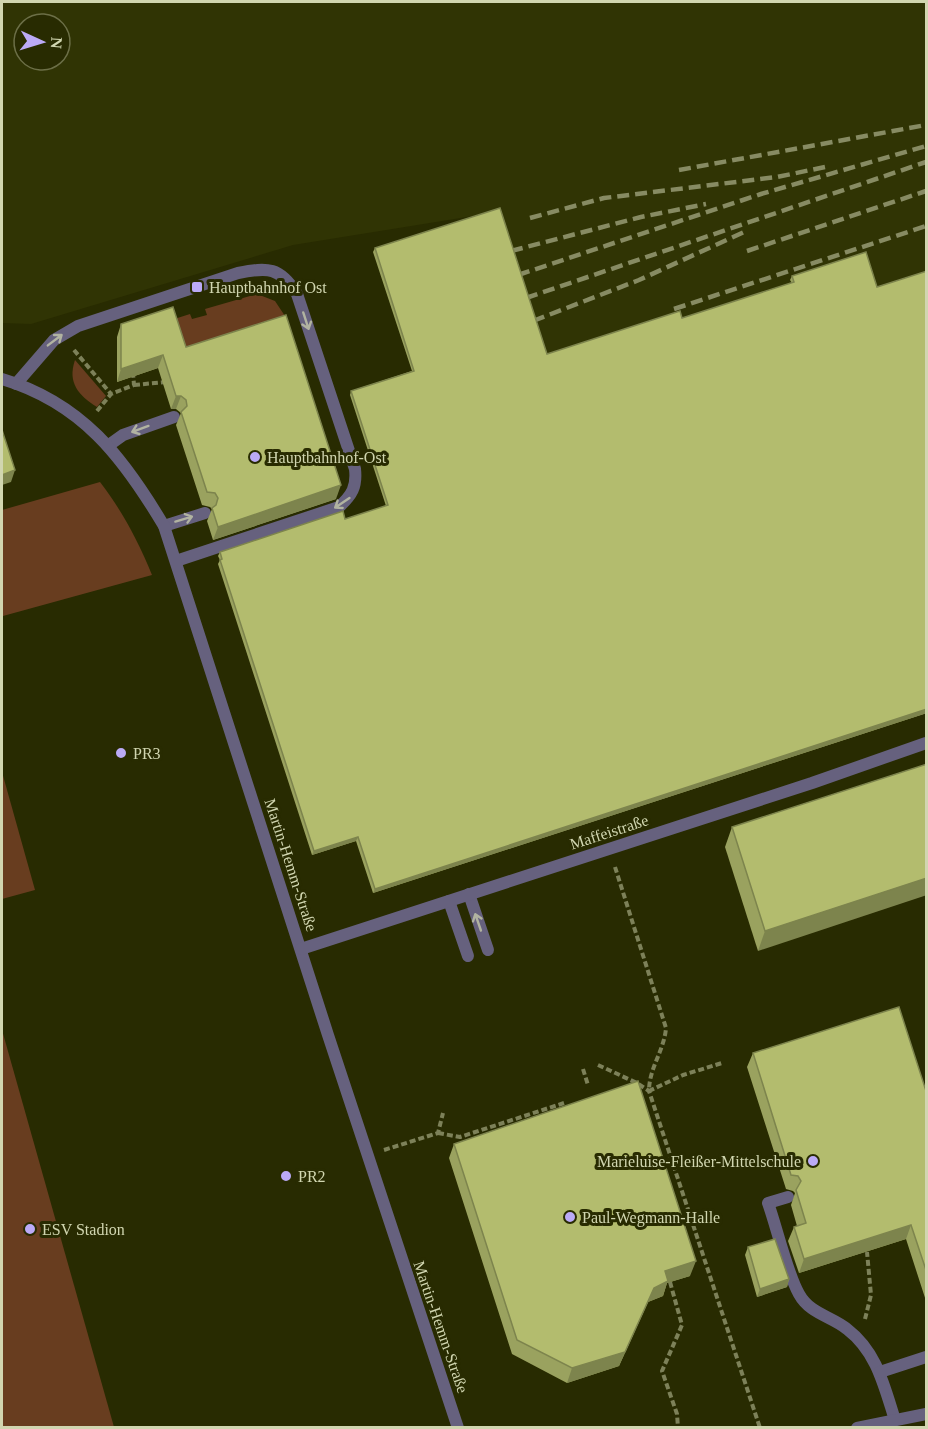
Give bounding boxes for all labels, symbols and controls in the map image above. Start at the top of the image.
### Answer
north arrow [12,12,72,72]
text: N [48,37,65,50]
place label: Hauptbahnhof Ost [209,279,327,297]
marker: Hauptbahnhof Ost [190,280,204,294]
one-way arrow [302,311,313,330]
one-way arrow [47,334,63,347]
one-way arrow [131,425,150,436]
place label: Hauptbahnhof-Ost [267,449,387,467]
marker: Hauptbahnhof-Ost [248,450,262,464]
one-way arrow [333,496,350,509]
one-way arrow [175,513,194,524]
place label: PR3 [133,745,161,762]
marker: PR3 [114,746,128,760]
street label: Martin-Hemm-Straße [261,796,321,934]
street label: Maffeistraße [568,811,650,853]
one-way arrow [472,913,483,932]
place label: Marieluise-Fleißer-Mittelschule [597,1153,801,1170]
marker: Marieluise-Fleißer-Mittelschule [806,1154,820,1168]
place label: PR2 [298,1168,326,1185]
marker: PR2 [279,1169,293,1183]
place label: Paul-Wegmann-Halle [582,1209,720,1227]
marker: Paul-Wegmann-Halle [563,1210,577,1224]
place label: ESV Stadion [42,1221,125,1238]
marker: ESV Stadion [23,1222,37,1236]
street label: Martin-Hemm-Straße [410,1259,472,1395]

